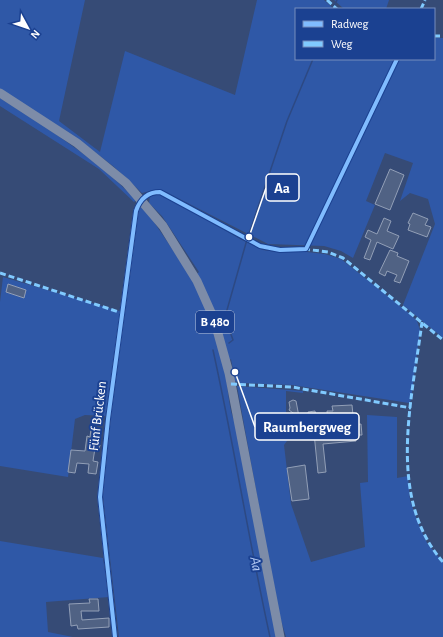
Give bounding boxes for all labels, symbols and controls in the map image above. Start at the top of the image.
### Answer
north arrow [8,8,48,48]
legend [295,8,435,60]
text: Radweg [331,18,368,30]
text: N [29,28,42,41]
text: Weg [331,38,353,50]
callout: Aa [266,174,299,201]
text: Aa [274,181,290,196]
road number: B 480 [196,311,234,333]
street label: Fünf Brücken [87,380,109,452]
callout: Raumbergweg [255,413,359,440]
text: Raumbergweg [263,420,352,435]
water label: Aa [247,554,265,573]

